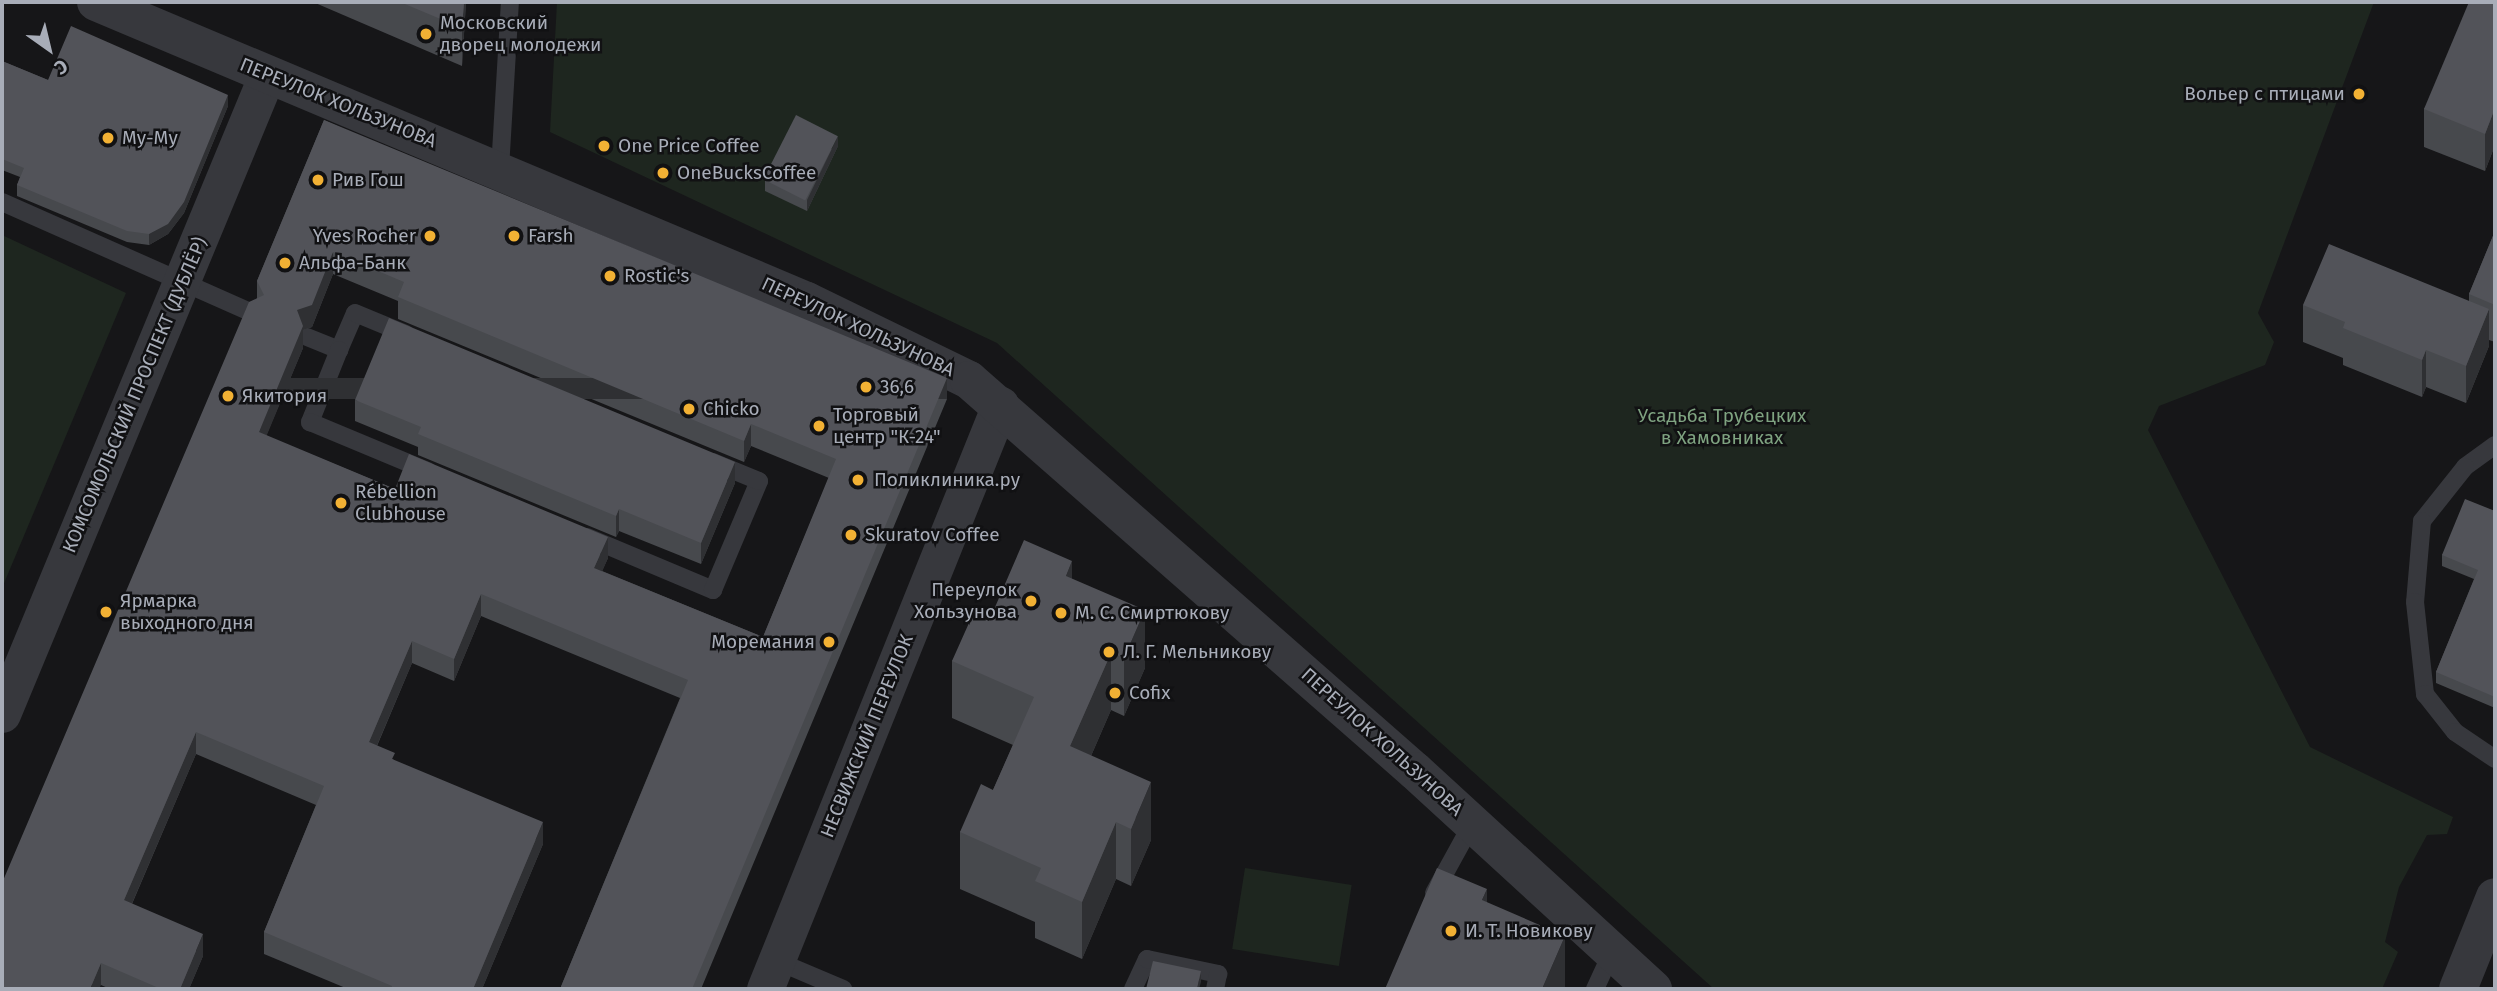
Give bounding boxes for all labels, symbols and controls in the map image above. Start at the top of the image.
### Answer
place label: Московский дворец молодежи [440,12,601,56]
north arrow [14,14,84,84]
marker: Московский дворец молодежи [418,26,434,42]
street label: ПЕРЕУЛОК ХОЛЬЗУНОВА [236,53,440,153]
text: С [50,54,72,79]
place label: Вольер с птицами [2184,83,2345,105]
marker: Вольер с птицами [2351,86,2367,102]
place label: Му-Му [122,127,178,149]
marker: Му-Му [100,130,116,146]
place label: One Price Coffee [618,135,760,157]
marker: One Price Coffee [596,138,612,154]
place label: OneBucksCoffee [677,162,816,184]
marker: OneBucksCoffee [655,165,671,181]
place label: Рив Гош [332,169,404,191]
marker: Рив Гош [310,172,326,188]
place label: Yves Rocher [313,225,416,247]
place label: Farsh [528,225,574,247]
marker: Yves Rocher [422,228,438,244]
marker: Farsh [506,228,522,244]
street label: КОМСОМОЛЬСКИЙ ПРОСПЕКТ (ДУБЛЁР) [58,234,212,556]
place label: Альфа-Банк [299,252,406,274]
marker: Альфа-Банк [277,255,293,271]
place label: Rostic's [624,265,689,287]
marker: Rostic's [602,268,618,284]
street label: ПЕРЕУЛОК ХОЛЬЗУНОВА [758,272,958,382]
place label: 36,6 [880,376,914,398]
marker: 36,6 [858,379,874,395]
place label: Якитория [242,385,327,407]
marker: Якитория [220,388,236,404]
place label: Chicko [703,398,760,420]
marker: Chicko [681,401,697,417]
place label: Торговый центр "К-24" [833,404,941,448]
park label: Усадьба Трубецких в Хамовниках [1638,405,1806,449]
marker: Торговый центр "К-24" [811,418,827,434]
place label: Поликлиника.ру [874,469,1020,491]
marker: Поликлиника.ру [848,470,868,490]
place label: Rébellion Clubhouse [355,481,446,525]
marker: Rébellion Clubhouse [333,495,349,511]
place label: Skuratov Coffee [865,524,1000,546]
marker: Skuratov Coffee [843,527,859,543]
place label: Переулок Хользунова [914,579,1017,623]
place label: Ярмарка выходного дня [120,590,254,634]
marker: Переулок Хользунова [1023,593,1039,609]
place label: М. С. Смиртюкову [1075,602,1229,624]
marker: Ярмарка выходного дня [98,604,114,620]
marker: М. С. Смиртюкову [1053,605,1069,621]
place label: Моремания [711,631,815,653]
street label: НЕСВИЖСКИЙ ПЕРЕУЛОК [816,631,918,841]
marker: Моремания [821,634,837,650]
place label: Л. Г. Мельникову [1123,641,1271,663]
marker: Л. Г. Мельникову [1101,644,1117,660]
street label: ПЕРЕУЛОК ХОЛЬЗУНОВА [1296,663,1468,821]
place label: Cofix [1129,682,1170,704]
marker: Cofix [1107,685,1123,701]
place label: И. Т. Новикову [1465,920,1593,942]
marker: И. Т. Новикову [1443,923,1459,939]

